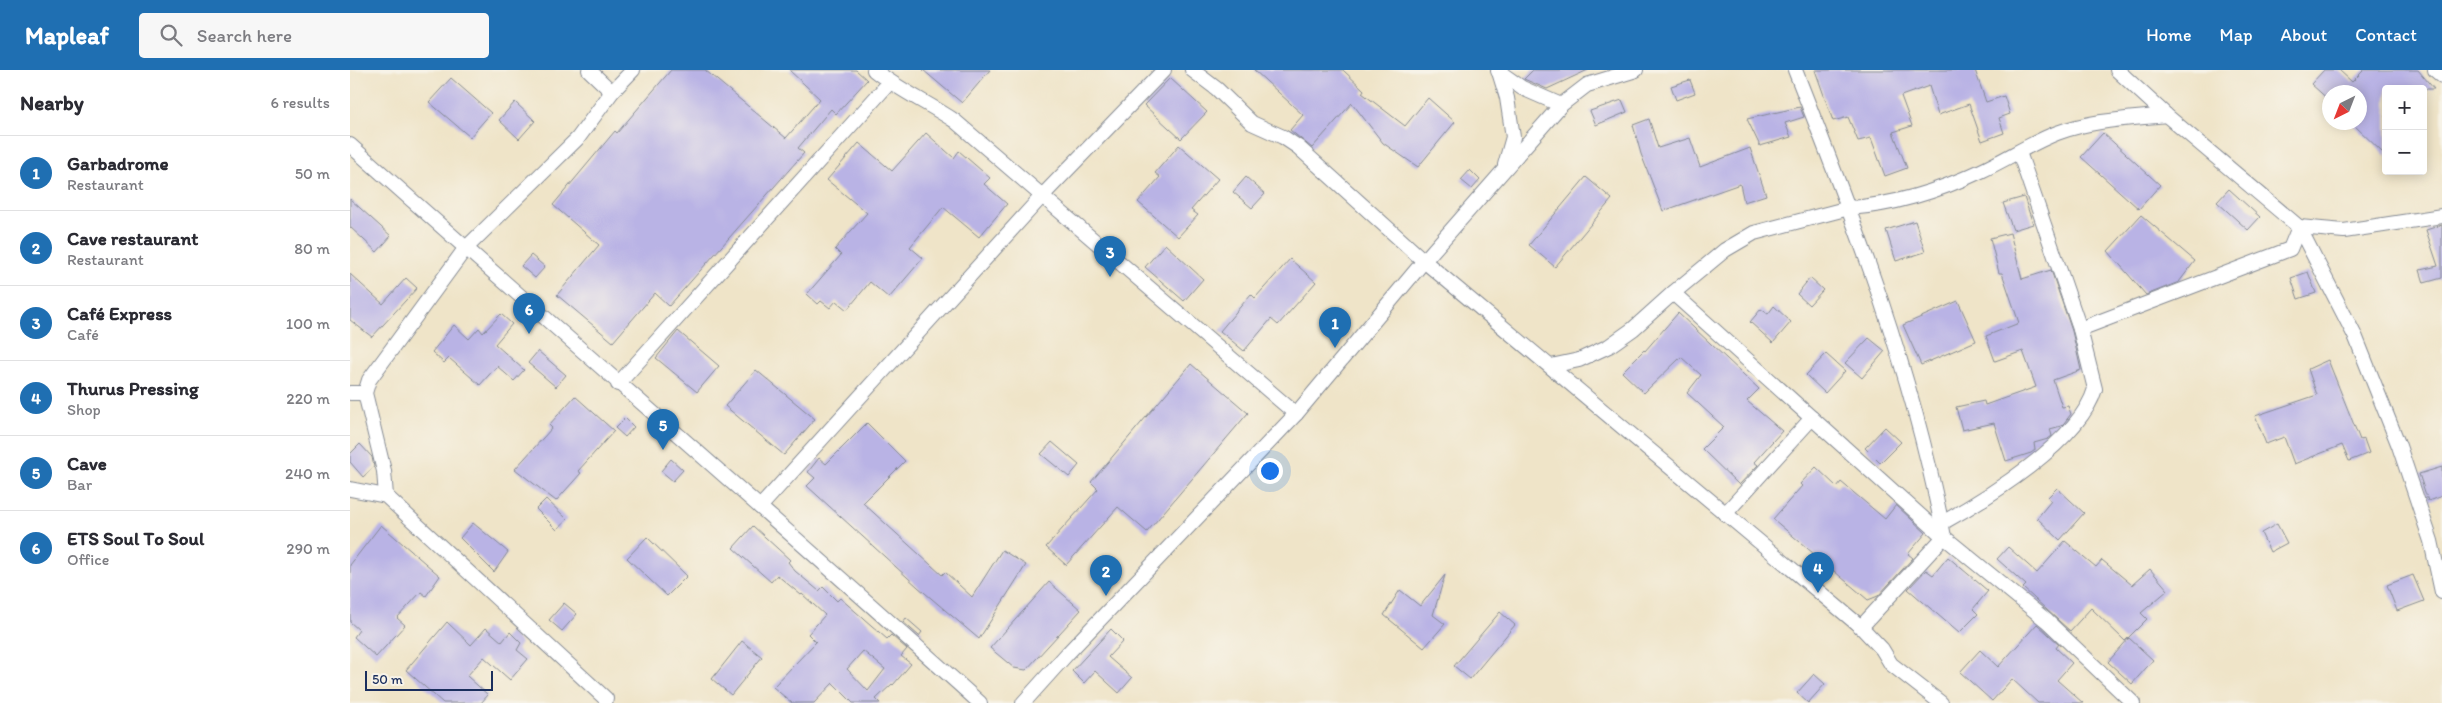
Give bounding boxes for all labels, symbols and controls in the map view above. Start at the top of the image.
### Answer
search box [139,13,489,58]
text: Mapleaf [25,21,109,50]
icon: search [157,21,185,49]
text: Search here [197,24,292,47]
text: Home [2146,24,2192,46]
text: Map [2220,24,2253,46]
text: About [2281,24,2327,46]
text: Contact [2355,24,2417,46]
north arrow [2322,85,2367,130]
map controls [2382,85,2427,175]
button: + [2382,85,2427,130]
text: Nearby [20,90,84,115]
text: 6 results [270,93,330,112]
button: − [2382,130,2427,175]
text: Garbadrome [67,152,169,175]
text: 1 [32,164,40,183]
text: 50 m [295,164,330,183]
text: Restaurant [67,175,144,194]
text: Cave restaurant [67,227,198,250]
pin: 3 [1094,236,1126,277]
text: 2 [32,239,40,258]
text: 80 m [294,239,330,258]
text: Restaurant [67,250,144,269]
pin: 6 [513,293,545,334]
text: Café Express [67,302,172,325]
pin: 1 [1319,307,1351,348]
text: 3 [32,314,40,333]
text: 100 m [286,314,330,333]
text: Café [67,325,99,344]
text: Thurus Pressing [67,377,199,400]
text: 4 [31,389,41,408]
text: 220 m [286,389,330,408]
text: Shop [67,400,101,419]
pin: 5 [647,409,679,450]
text: Cave [67,452,107,475]
your location [1257,458,1283,484]
text: 5 [32,464,40,483]
text: 240 m [285,464,330,483]
text: Bar [67,475,92,494]
text: ETS Soul To Soul [67,527,204,550]
text: 6 [32,539,40,558]
text: 290 m [286,539,330,558]
text: Office [67,550,109,569]
pin: 4 [1802,552,1834,593]
pin: 2 [1090,555,1122,596]
scale bar [365,668,492,691]
text: 50 m [372,671,403,688]

